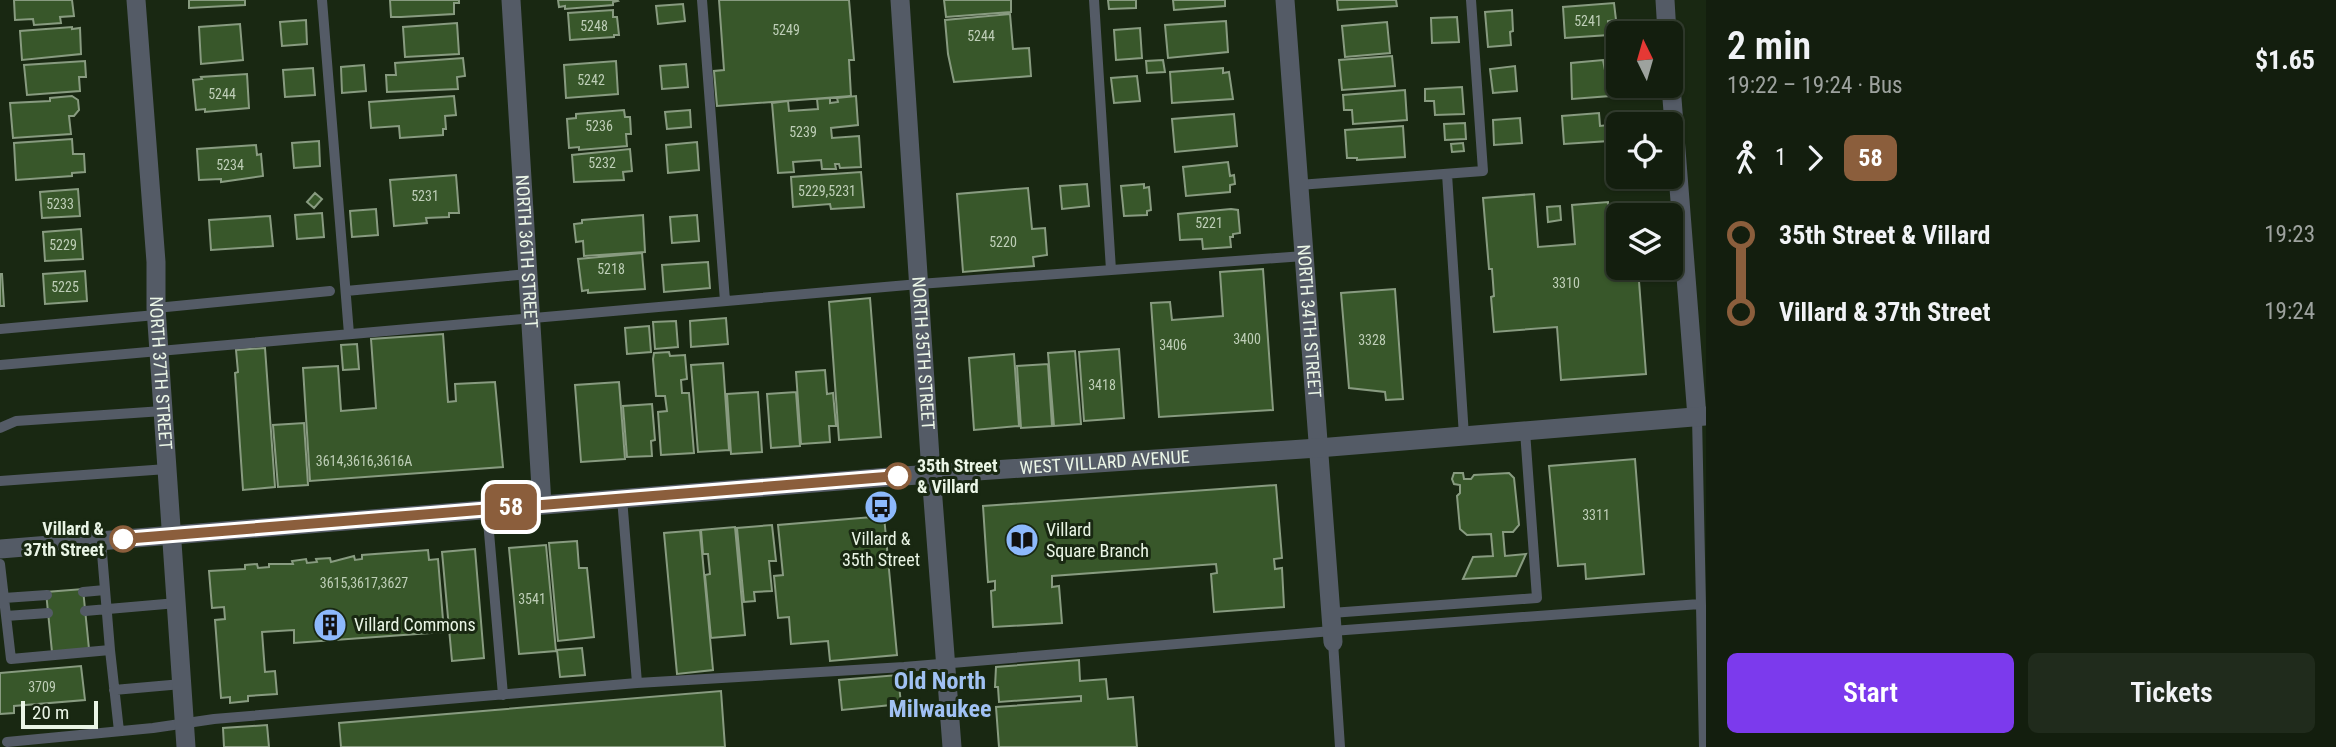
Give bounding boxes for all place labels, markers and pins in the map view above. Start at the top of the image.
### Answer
place label: 35th Street & Villard [917,455,998,497]
marker: 35th Street & Villard [885,463,911,489]
bus stop icon: Villard & 35th Street [862,488,900,526]
place label: Villard & 37th Street [24,518,105,560]
place label: Villard Square Branch [1046,519,1149,561]
library icon: Villard Square Branch [1003,521,1041,559]
marker: Villard & 37th Street [110,526,136,552]
place label: Villard & 35th Street [842,528,920,570]
building icon: Villard Commons [311,606,349,644]
place label: Villard Commons [354,614,476,635]

